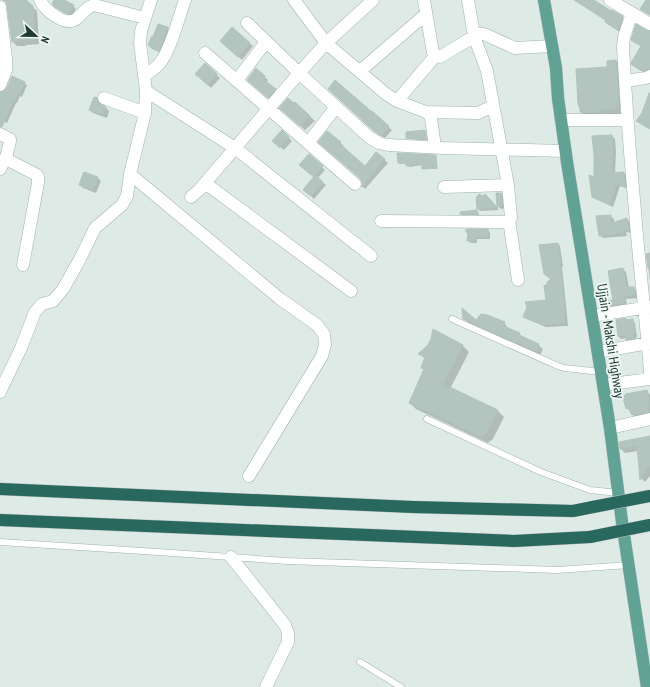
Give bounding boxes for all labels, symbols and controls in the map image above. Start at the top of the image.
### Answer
north arrow [16,16,56,56]
text: N [38,34,53,45]
street label: Ujjain - Makshi Highway [593,282,629,400]

